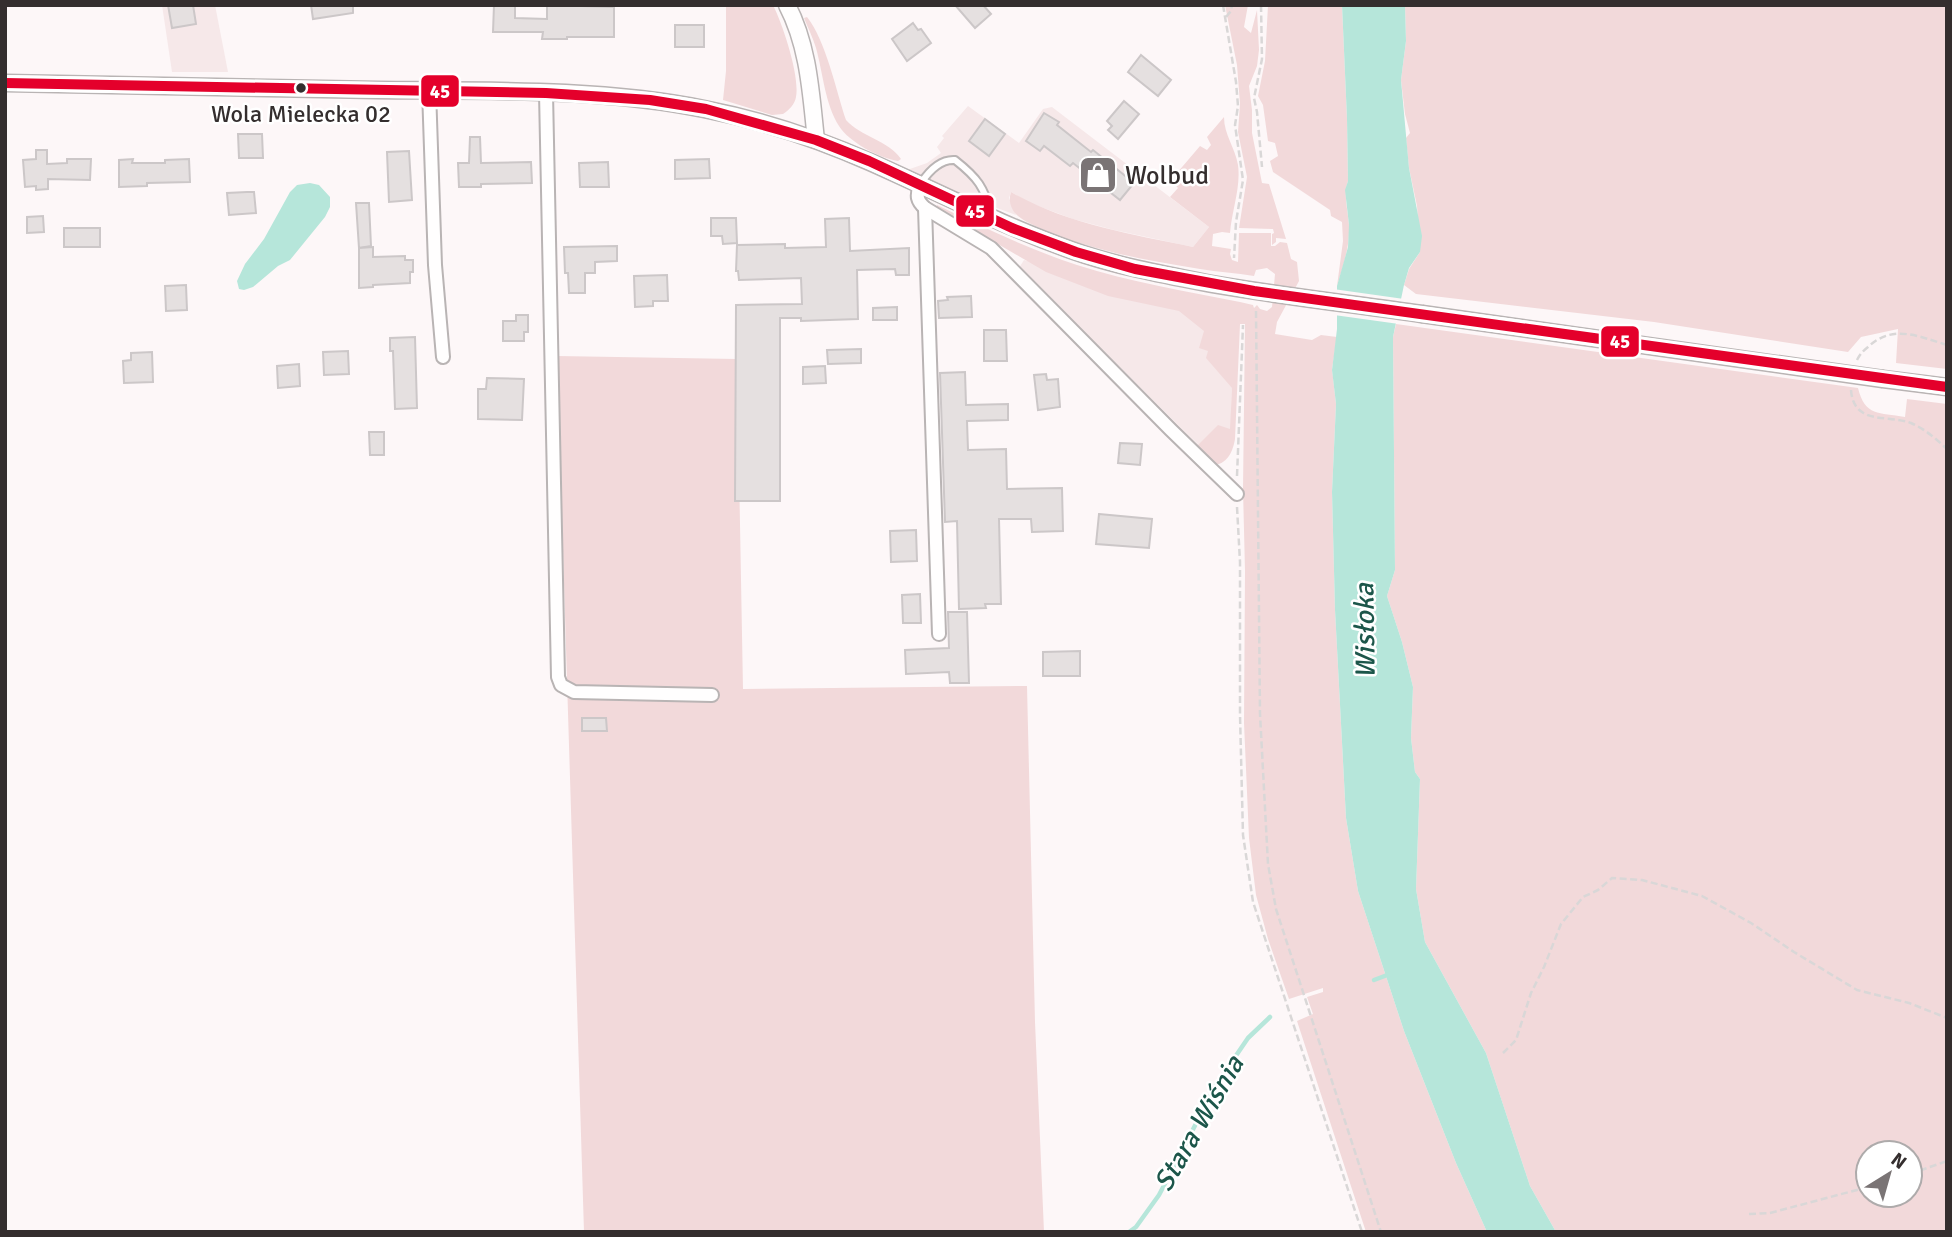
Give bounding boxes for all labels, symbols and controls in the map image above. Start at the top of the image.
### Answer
line badge: 45 [420,74,460,108]
text: 45 [430,80,450,104]
marker: Wola Mielecka 02 [294,81,308,95]
place label: Wola Mielecka 02 [211,99,391,129]
shop icon: Wolbud [1077,154,1119,196]
place label: Wolbud [1125,160,1209,192]
line badge: 45 [955,194,995,228]
text: 45 [965,200,985,224]
line badge: 45 [1600,325,1640,358]
text: 45 [1610,330,1630,354]
water label: Wisłoka [1347,582,1383,679]
water label: Stara Wiśnia [1146,1049,1252,1197]
north arrow [1854,1139,1924,1209]
text: N [1886,1148,1911,1175]

